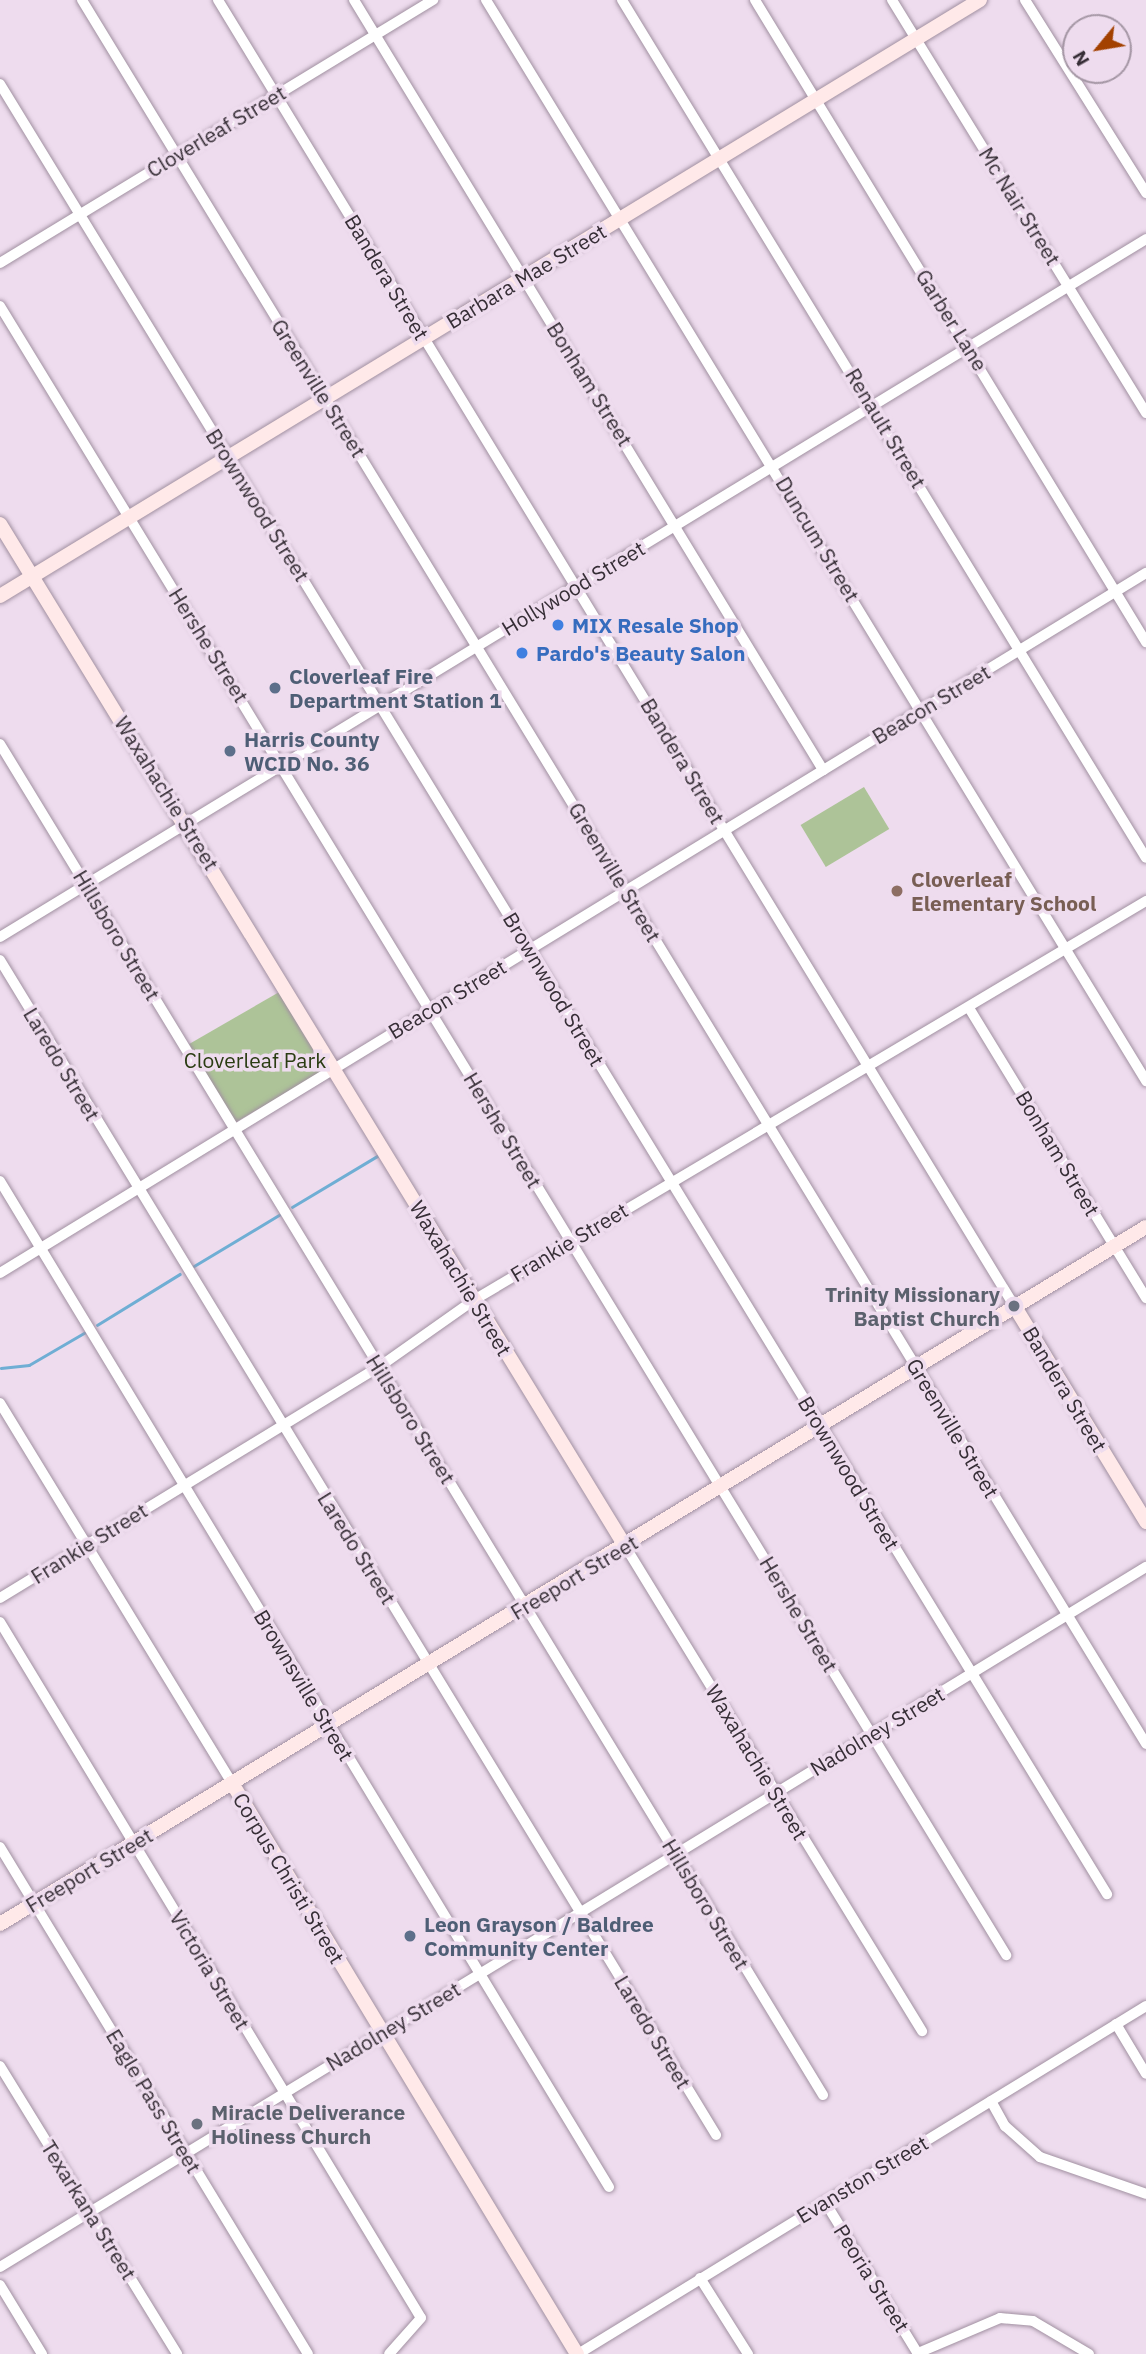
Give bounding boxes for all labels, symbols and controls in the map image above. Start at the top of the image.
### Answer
north arrow [1062,14,1132,84]
text: N [1067,47,1094,70]
street label: Cloverleaf Street [142,80,290,182]
street label: Mc Nair Street [974,142,1066,270]
street label: Bandera Street [340,210,434,344]
street label: Barbara Mae Street [441,218,611,334]
street label: Garber Lane [911,265,993,375]
street label: Greenville Street [266,314,372,462]
street label: Bonham Street [542,317,638,451]
street label: Renault Street [840,364,932,492]
street label: Brownwood Street [201,424,315,586]
street label: Duncum Street [771,472,865,606]
street label: Hollywood Street [497,535,649,641]
street label: Hershe Street [164,583,254,707]
place label: MIX Resale Shop [572,612,739,638]
marker: MIX Resale Shop [550,617,566,633]
place label: Pardo's Beauty Salon [536,640,745,666]
marker: Pardo's Beauty Salon [514,645,530,661]
street label: Beacon Street [867,659,995,749]
place label: Cloverleaf Fire Department Station 1 [289,663,502,713]
marker: Cloverleaf Fire Department Station 1 [267,680,283,696]
street label: Bandera Street [636,694,730,828]
street label: Waxahachie Street [110,711,224,875]
place label: Harris County WCID No. 36 [244,726,379,776]
marker: Harris County WCID No. 36 [222,743,238,759]
street label: Greenville Street [564,798,666,946]
street label: Hillsboro Street [68,865,166,1005]
place label: Cloverleaf Elementary School [911,866,1096,916]
marker: Cloverleaf Elementary School [889,883,905,899]
street label: Brownwood Street [498,907,610,1071]
street label: Beacon Street [383,954,511,1044]
street label: Laredo Street [18,1003,106,1125]
park label: Cloverleaf Park [184,1047,326,1073]
street label: Hershe Street [459,1068,547,1192]
street label: Bonham Street [1011,1086,1105,1220]
street label: Waxahachie Street [405,1196,517,1360]
street label: Frankie Street [506,1197,632,1287]
place label: Trinity Missionary Baptist Church [825,1281,1000,1331]
marker: Trinity Missionary Baptist Church [1006,1298,1022,1314]
street label: Bandera Street [1018,1322,1112,1456]
street label: Hillsboro Street [361,1350,461,1488]
street label: Greenville Street [902,1354,1004,1502]
street label: Brownwood Street [793,1391,905,1555]
street label: Laredo Street [313,1487,401,1609]
street label: Frankie Street [26,1497,152,1589]
street label: Freeport Street [506,1529,642,1625]
street label: Hershe Street [755,1552,843,1676]
street label: Brownsville Street [249,1605,359,1765]
street label: Waxahachie Street [701,1680,813,1844]
street label: Nadolney Street [805,1681,949,1781]
street label: Corpus Christi Street [228,1788,350,1968]
street label: Freeport Street [21,1822,157,1918]
street label: Hillsboro Street [657,1834,755,1974]
street label: Victoria Street [165,1906,255,2034]
place label: Leon Grayson / Baldree Community Center [424,1911,654,1961]
marker: Leon Grayson / Baldree Community Center [402,1928,418,1944]
street label: Laredo Street [609,1971,697,2093]
street label: Nadolney Street [321,1976,465,2076]
street label: Eagle Pass Street [101,2024,207,2178]
place label: Miracle Deliverance Holiness Church [211,2099,405,2149]
marker: Miracle Deliverance Holiness Church [189,2116,205,2132]
street label: Evanston Street [792,2130,932,2228]
street label: Texarkana Street [36,2136,142,2284]
street label: Peoria Street [829,2219,915,2337]

